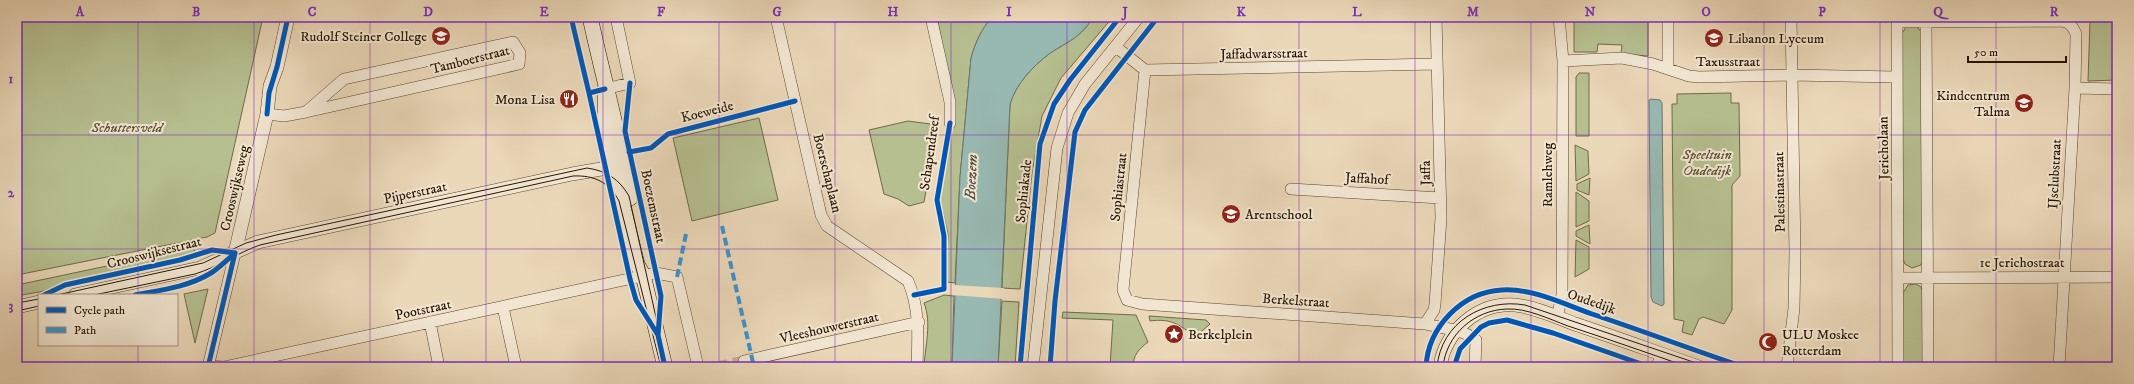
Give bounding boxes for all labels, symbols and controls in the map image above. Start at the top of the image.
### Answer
text: A [75,4,85,20]
text: B [192,4,200,20]
text: C [308,4,317,20]
text: D [423,4,433,20]
text: E [539,4,549,20]
text: F [657,4,666,20]
text: G [772,4,782,20]
text: H [888,4,899,20]
text: I [1006,4,1012,20]
text: J [1120,4,1128,21]
text: K [1236,4,1246,20]
text: L [1352,4,1362,20]
text: M [1467,4,1479,20]
text: N [1585,4,1596,20]
text: O [1701,4,1711,20]
text: P [1818,4,1826,20]
text: Q [1933,4,1949,20]
text: R [2050,4,2059,20]
school or university icon: Rudolf Steiner College [430,25,452,47]
school or university icon: Libanon Lyceum [1703,27,1725,49]
place label: Rudolf Steiner College [300,28,427,46]
place label: Libanon Lyceum [1728,30,1825,48]
scale bar [1968,38,2066,64]
street label: Tamboerstraat [429,41,512,78]
street label: Jaffadwarsstraat [1218,44,1308,64]
text: 50 m [1974,45,1998,60]
street label: Taxusstraat [1696,53,1761,71]
text: 1 [9,71,14,87]
place label: Kindcentrum Talma [1936,87,2010,121]
restaurant icon: Mona Lisa [558,88,580,110]
place label: Mona Lisa [495,91,555,109]
school or university icon: Kindcentrum Talma [2013,92,2035,114]
street label: Koeweide [679,97,736,127]
street label: Schapendreef [916,112,944,192]
street label: Jericholaan [1874,115,1894,182]
park label: Schuttersveld [91,119,165,137]
street label: Boerschaplaan [808,132,846,215]
street label: IJsclubstraat [2044,138,2066,209]
street label: Crooswijkseweg [216,143,254,233]
street label: Ramlehweg [1539,143,1557,207]
park label: Speeltuin Oudedijk [1681,146,1732,180]
street label: Sophiastraat [1106,151,1132,222]
street label: Palestinastraat [1770,151,1790,233]
water label: Boezem [961,154,982,201]
street label: Sophiakade [1012,158,1036,224]
street label: Jaffa [1417,160,1435,188]
street label: Boezemstraat [636,168,670,245]
street label: Jaffahof [1343,169,1392,189]
street label: Pijperstraat [382,177,449,208]
text: 2 [8,185,15,201]
school or university icon: Arentschool [1220,203,1242,225]
place label: Arentschool [1245,206,1313,224]
street label: Crooswijksestraat [105,232,204,273]
street label: 1e Jerichostraat [1980,254,2065,272]
street label: Oudedijk [1565,285,1618,319]
street label: Berkelstraat [1262,290,1331,312]
legend [38,294,178,346]
street label: Pootstraat [394,295,453,325]
text: 3 [9,298,14,314]
text: Cycle path [74,303,126,318]
street label: Vleeshouwerstraat [777,308,881,348]
text: Path [74,323,97,338]
place icon: Berkelplein [1163,323,1185,345]
place label: Berkelplein [1188,326,1253,344]
place label: ULU Moskee Rotterdam [1782,326,1859,360]
mosque icon: ULU Moskee Rotterdam [1757,331,1779,353]

